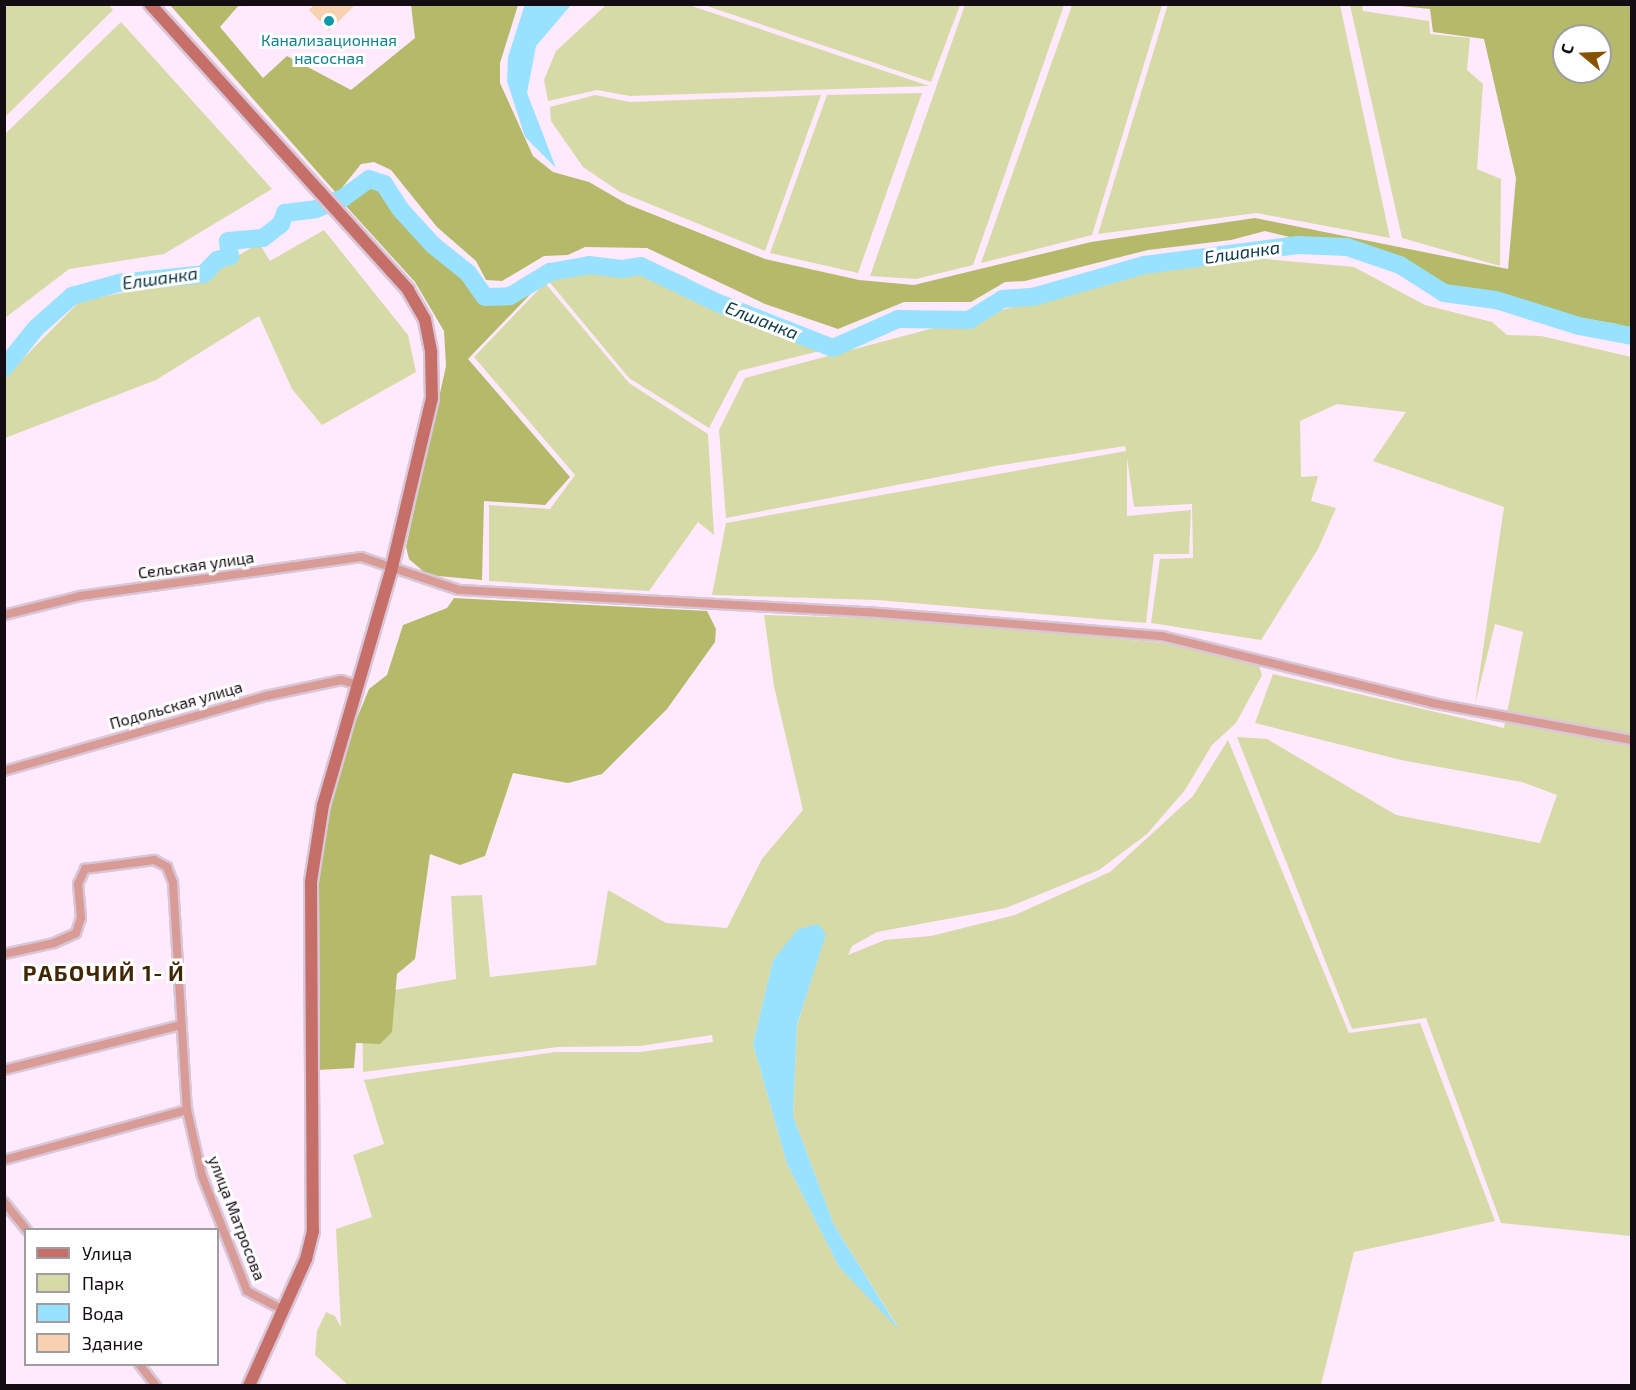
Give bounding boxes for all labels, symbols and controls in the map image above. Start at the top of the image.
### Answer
marker: Канализационная насосная [322,14,336,28]
north arrow [1552,24,1612,84]
place label: Канализационная насосная [261,30,397,68]
text: С [1556,41,1577,56]
water label: Елшанка [1203,236,1281,268]
water label: Елшанка [121,262,199,294]
water label: Елшанка [723,296,801,344]
street label: Сельская улица [137,547,255,583]
street label: Подольская улица [107,677,245,733]
district label: РАБОЧИЙ 1‑Й [23,960,185,986]
street label: улица Матросова [204,1153,270,1283]
legend [24,1228,219,1366]
text: Улица [82,1242,132,1264]
text: Парк [82,1272,124,1294]
text: Вода [82,1302,124,1324]
text: Здание [82,1332,143,1354]

